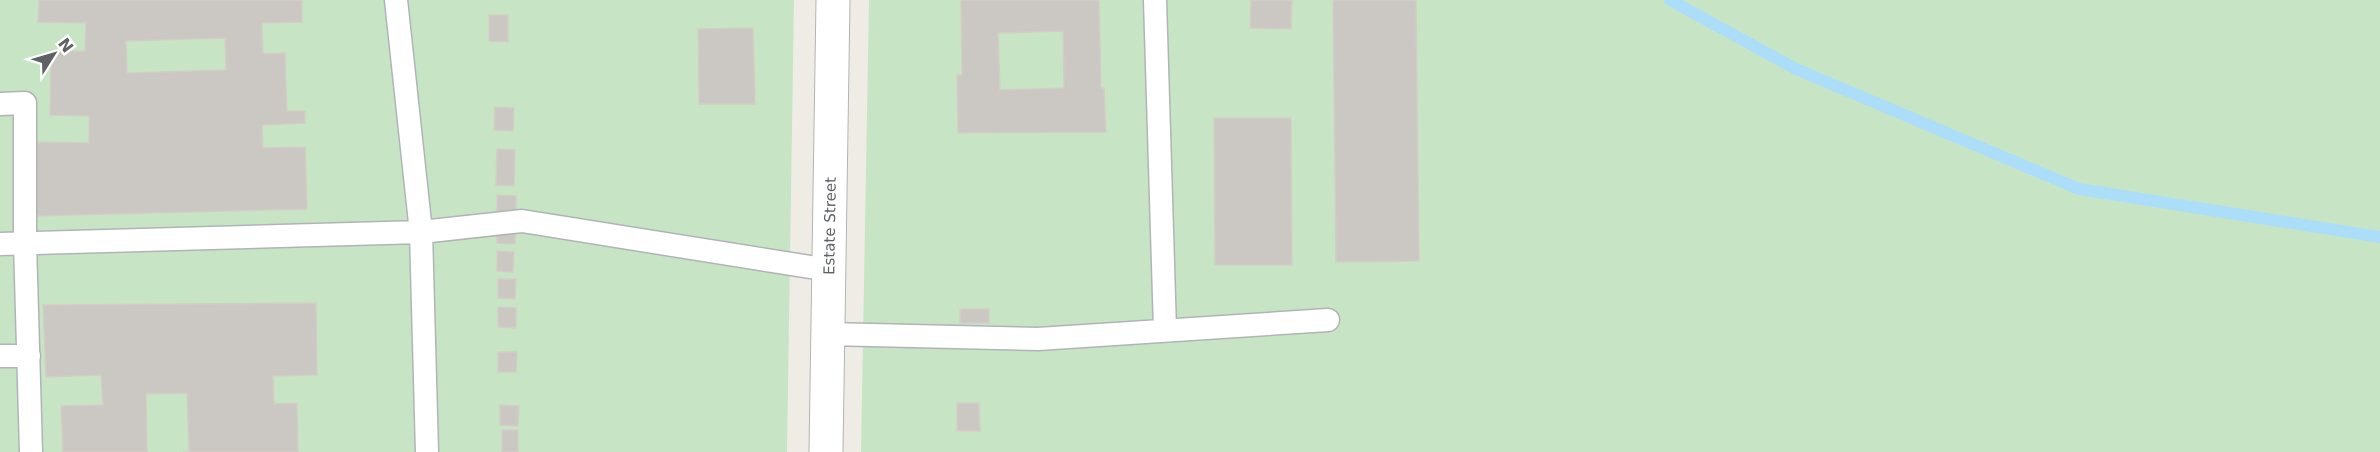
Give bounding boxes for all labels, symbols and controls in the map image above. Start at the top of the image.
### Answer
north arrow [24,24,84,84]
text: N [54,34,77,56]
street label: Estate Street [820,177,840,275]

